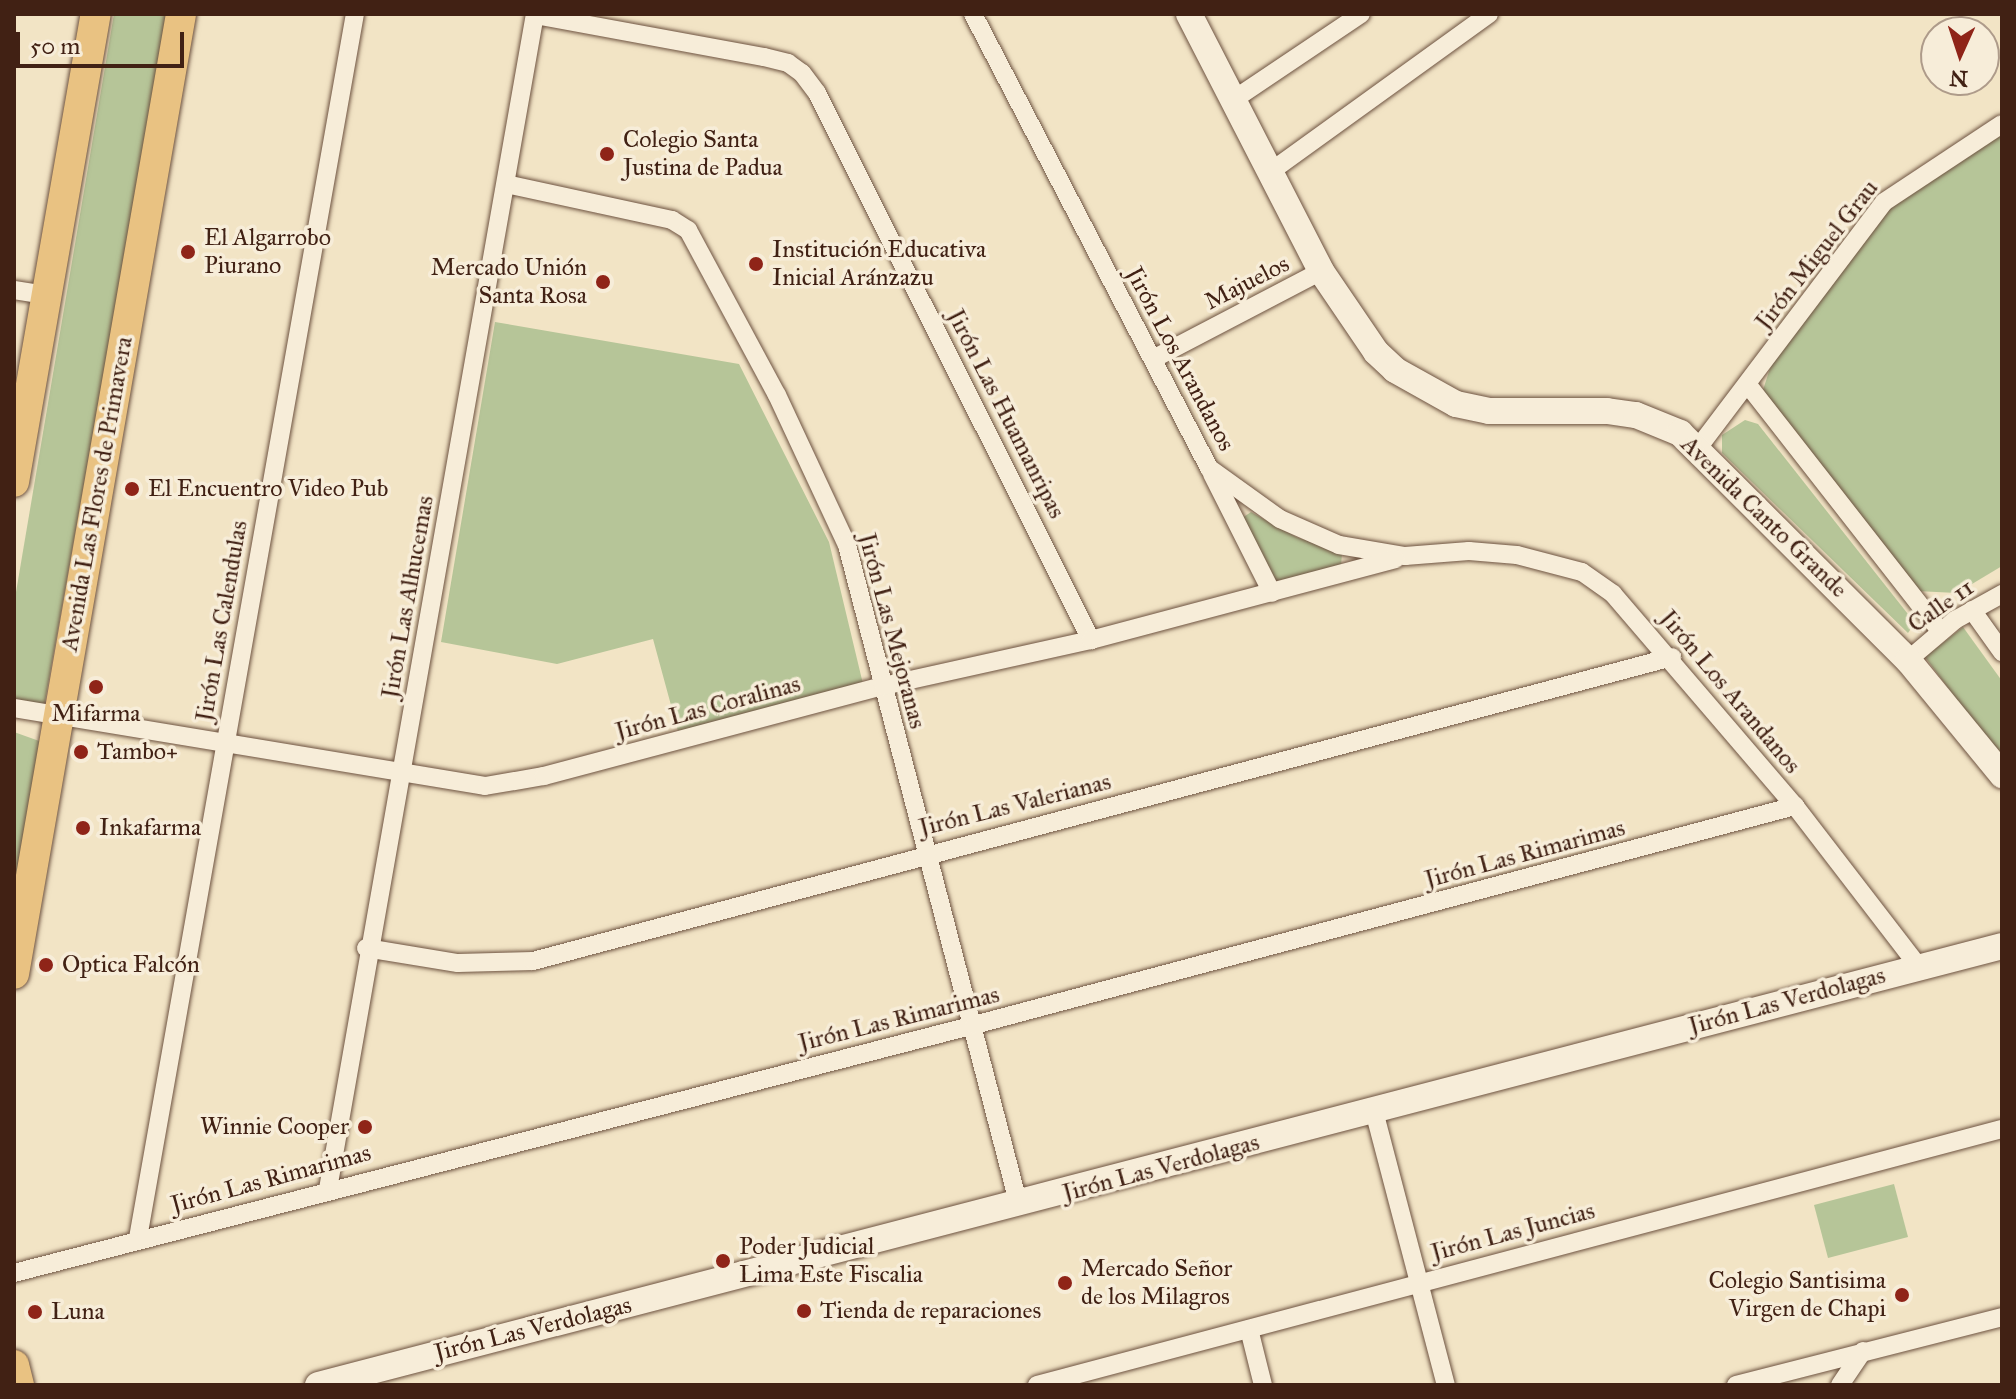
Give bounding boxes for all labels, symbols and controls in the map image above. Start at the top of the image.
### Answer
scale bar [20,16,188,66]
north arrow [1920,16,2000,96]
text: 50 m [30,31,80,61]
text: N [1949,64,1969,92]
place label: Colegio Santa Justina de Padua [623,126,783,182]
marker: Colegio Santa Justina de Padua [598,145,616,163]
street label: Jirón Miguel Grau [1750,174,1884,336]
place label: El Algarrobo Piurano [204,224,331,280]
place label: Institución Educativa Inicial Aránzazu [772,236,986,292]
marker: El Algarrobo Piurano [179,243,197,261]
street label: Majuelos [1200,250,1294,316]
place label: Mercado Unión Santa Rosa [431,254,587,310]
marker: Institución Educativa Inicial Aránzazu [747,255,765,273]
street label: Jirón Los Arandanos [1119,262,1241,456]
marker: Mercado Unión Santa Rosa [594,273,612,291]
street label: Jirón Las Huamanripas [941,305,1071,523]
street label: Avenida Las Flores de Primavera [55,334,139,654]
street label: Avenida Canto Grande [1675,430,1853,604]
place label: El Encuentro Video Pub [148,475,388,503]
marker: El Encuentro Video Pub [123,480,141,498]
street label: Jirón Las Alhucemas [376,493,440,701]
street label: Jirón Las Calendulas [190,518,254,724]
street label: Jirón Las Mejoranas [852,530,932,732]
street label: Calle 11 [1903,573,1979,639]
street label: Jirón Los Arandanos [1653,605,1807,779]
street label: Jirón Las Coralinas [612,669,804,747]
marker: Mifarma [87,678,105,696]
place label: Mifarma [52,700,140,728]
place label: Tambo+ [97,738,178,766]
marker: Tambo+ [72,743,90,761]
street label: Jirón Las Valerianas [916,767,1114,843]
street label: Jirón Las Rimarimas [1422,813,1628,895]
place label: Inkafarma [99,814,201,842]
marker: Inkafarma [74,819,92,837]
place label: Optica Falcón [62,951,200,979]
marker: Optica Falcón [37,956,55,974]
street label: Jirón Las Verdolagas [1686,961,1888,1041]
street label: Jirón Las Rimarimas [796,980,1002,1058]
place label: Winnie Cooper [200,1113,349,1141]
marker: Winnie Cooper [356,1118,374,1136]
street label: Jirón Las Verdolagas [1060,1128,1262,1208]
street label: Jirón Las Rimarimas [168,1138,374,1220]
street label: Jirón Las Juncias [1428,1196,1598,1268]
place label: Poder Judicial Lima Este Fiscalia [739,1233,923,1289]
marker: Poder Judicial Lima Este Fiscalia [714,1252,732,1270]
place label: Mercado Señor de los Milagros [1081,1255,1232,1311]
place label: Colegio Santisima Virgen de Chapi [1708,1267,1886,1323]
marker: Mercado Señor de los Milagros [1056,1274,1074,1292]
marker: Colegio Santisima Virgen de Chapi [1893,1286,1911,1304]
street label: Jirón Las Verdolagas [431,1291,635,1367]
place label: Tienda de reparaciones [820,1297,1041,1325]
place label: Luna [51,1298,105,1326]
marker: Tienda de reparaciones [795,1302,813,1320]
marker: Luna [26,1303,44,1321]

